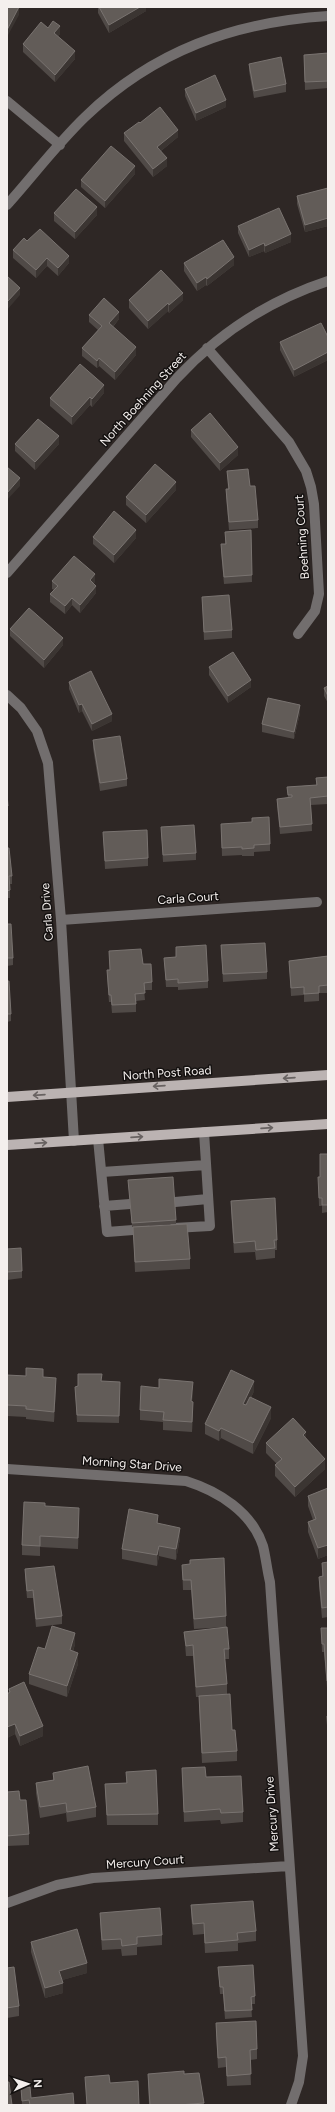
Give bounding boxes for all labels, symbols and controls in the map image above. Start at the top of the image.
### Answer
street label: North Boehning Street [97,349,189,449]
street label: Boehning Court [292,494,312,580]
street label: Carla Drive [38,882,56,942]
street label: Carla Court [157,889,220,907]
street label: North Post Road [122,1063,212,1083]
one-way arrow [283,1074,296,1081]
one-way arrow [153,1083,166,1090]
one-way arrow [33,1091,46,1098]
one-way arrow [260,1124,273,1132]
one-way arrow [130,1133,143,1140]
one-way arrow [34,1139,47,1146]
street label: Morning Star Drive [82,1454,183,1475]
street label: Mercury Drive [262,1776,282,1852]
street label: Mercury Court [106,1852,185,1872]
north arrow [8,2064,48,2104]
text: N [31,2079,44,2088]

